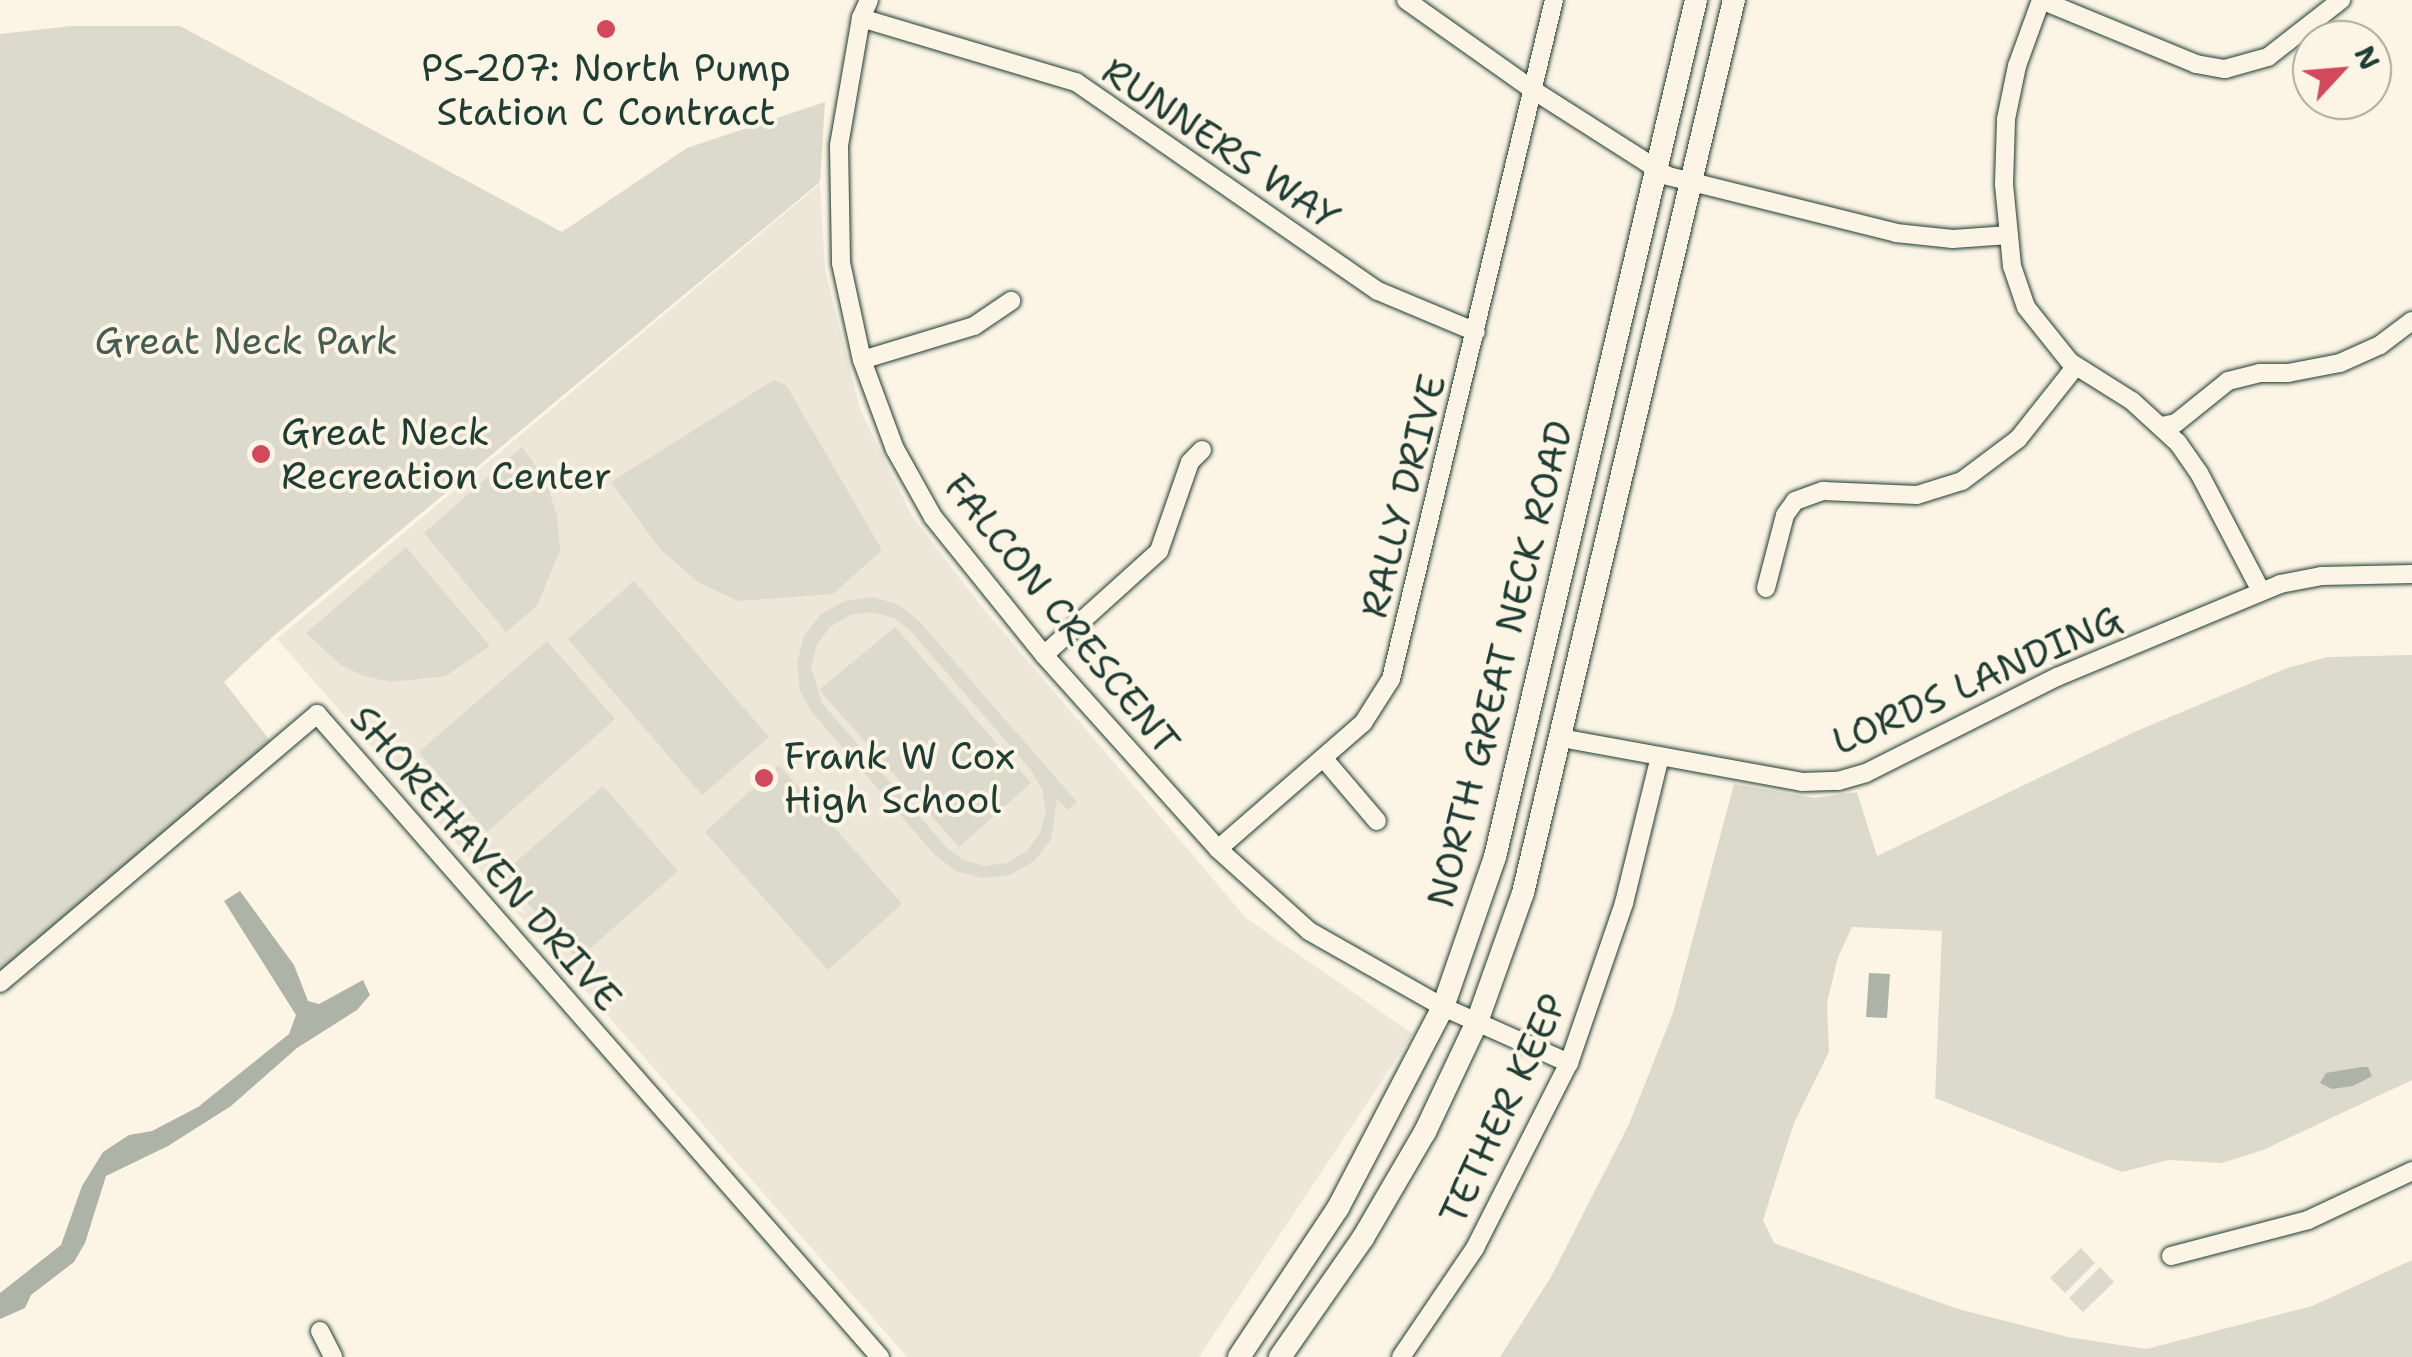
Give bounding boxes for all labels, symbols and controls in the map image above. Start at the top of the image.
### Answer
marker: PS-207: North Pump Station C Contract [595,18,617,40]
north arrow [2292,20,2392,120]
text: N [2345,39,2389,76]
place label: PS-207: North Pump Station C Contract [421,45,791,134]
street label: RUNNERS WAY [1094,48,1348,240]
park label: Great Neck Park [95,318,397,364]
street label: RALLY DRIVE [1351,370,1455,622]
place label: Great Neck Recreation Center [281,409,612,498]
street label: NORTH GREAT NECK ROAD [1417,416,1583,912]
marker: Great Neck Recreation Center [250,443,272,465]
street label: FALCON CRESCENT [935,464,1189,764]
street label: LORDS LANDING [1825,596,2129,764]
street label: SHOREHAVEN DRIVE [341,696,631,1020]
place label: Frank W Cox High School [784,733,1015,822]
marker: Frank W Cox High School [753,767,775,789]
street label: TETHER KEEP [1430,987,1576,1231]

